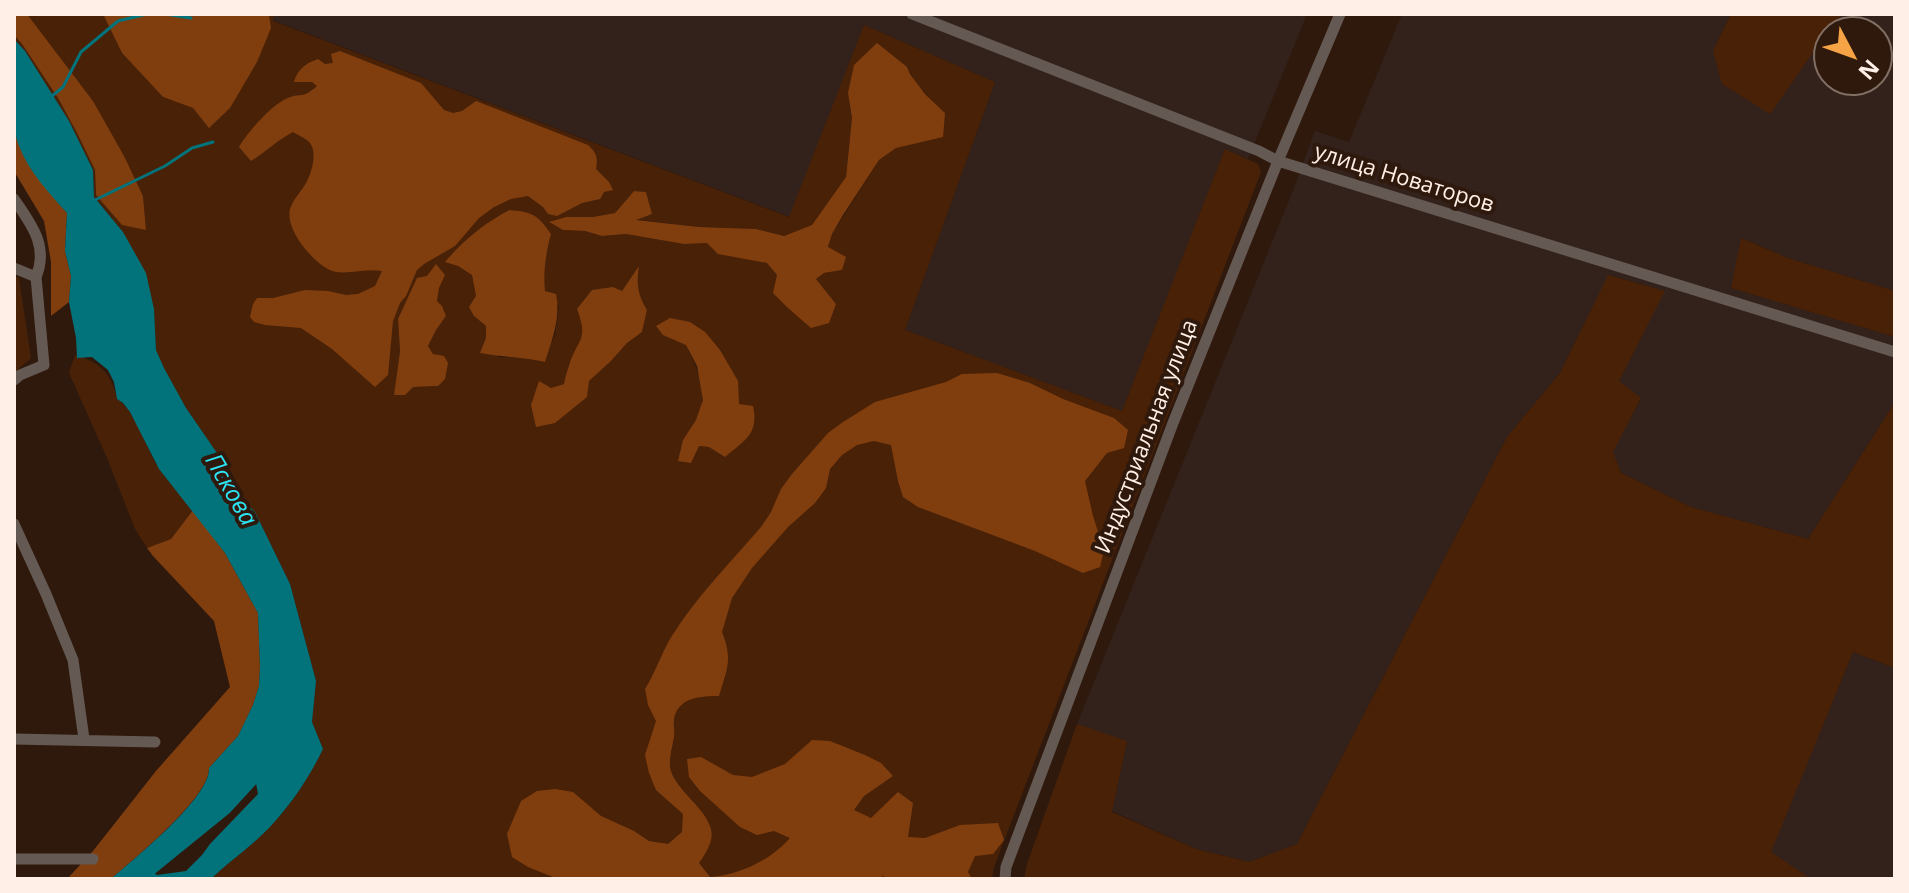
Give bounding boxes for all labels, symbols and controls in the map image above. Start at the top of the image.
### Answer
north arrow [1813,16,1893,96]
text: N [1852,54,1887,87]
street label: улица Новаторов [1311,139,1497,219]
street label: Индустриальная улица [1090,316,1204,558]
water label: Пскова [198,449,262,531]

